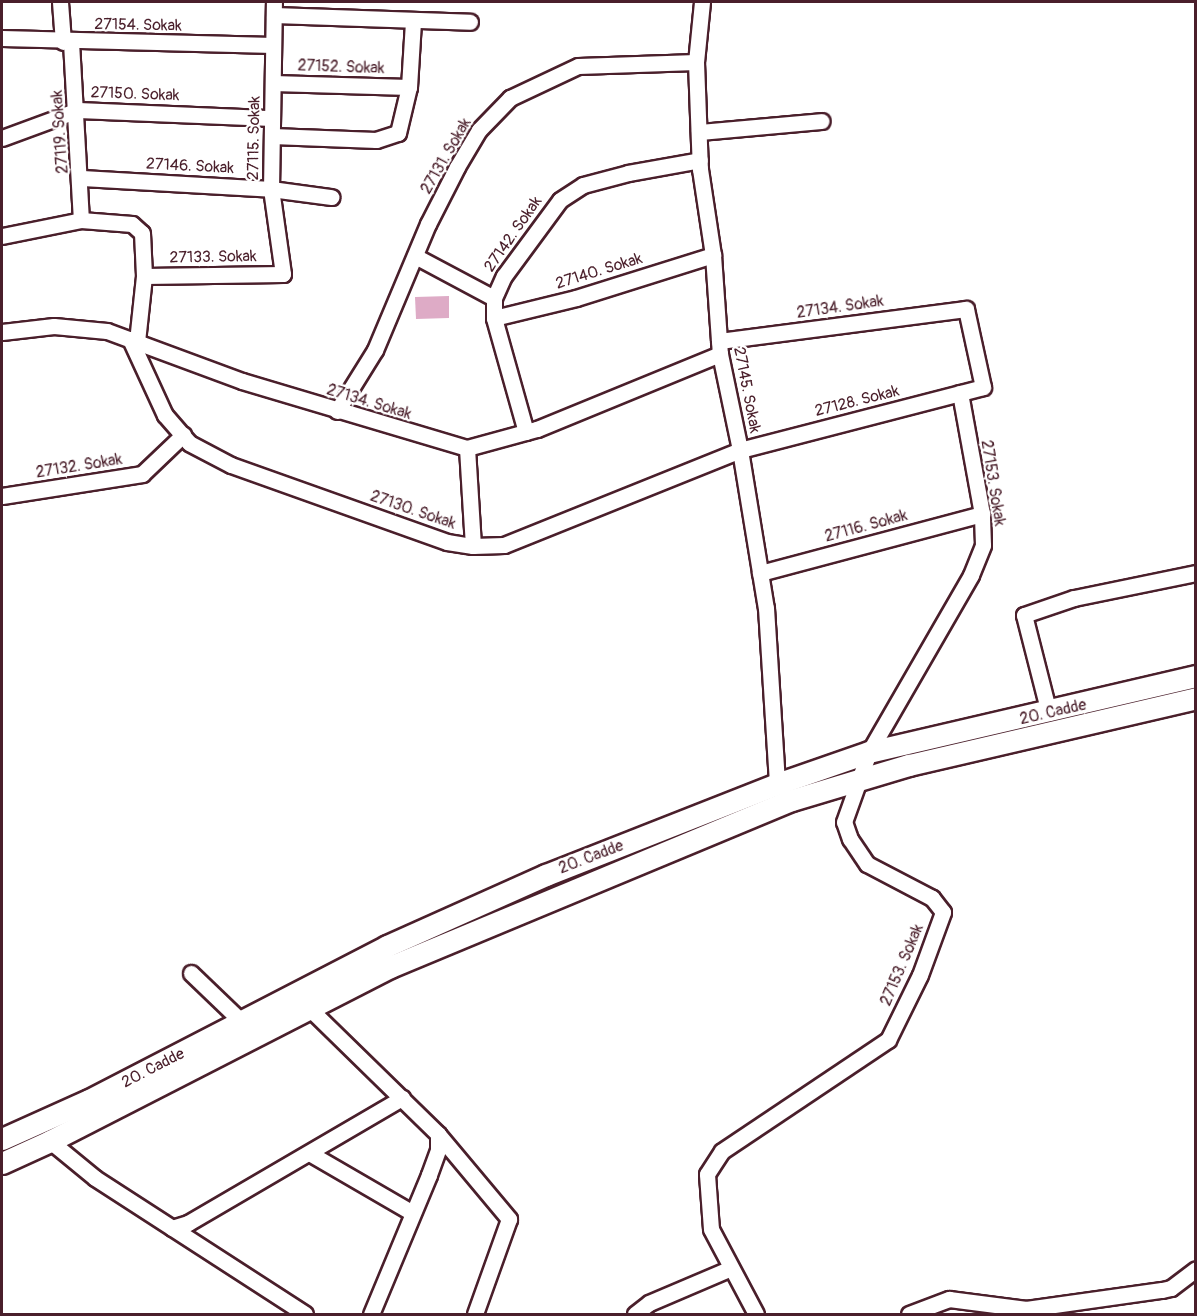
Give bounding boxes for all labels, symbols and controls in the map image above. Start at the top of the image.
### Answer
street label: 27154. Sokak [94,15,182,35]
street label: 27152. Sokak [297,56,385,78]
street label: 27150. Sokak [90,83,180,105]
street label: 27119. Sokak [47,90,73,174]
street label: 27115. Sokak [244,96,264,180]
street label: 27131. Sokak [417,115,475,197]
street label: 27146. Sokak [146,154,234,178]
street label: 27142. Sokak [480,193,546,275]
street label: 27133. Sokak [169,247,257,267]
street label: 27140. Sokak [553,249,645,293]
street label: 27134. Sokak [795,291,885,323]
street label: 27145. Sokak [729,345,765,435]
street label: 27134. Sokak [324,380,414,424]
street label: 27128. Sokak [813,381,901,421]
street label: 27153. Sokak [977,439,1009,527]
street label: 27132. Sokak [34,450,124,482]
street label: 27130. Sokak [368,486,458,534]
street label: 27116. Sokak [823,506,909,546]
street label: 20. Cadde [1018,695,1088,729]
street label: 20. Cadde [556,836,626,878]
street label: 27153. Sokak [876,921,928,1009]
street label: 20. Cadde [118,1044,188,1092]

